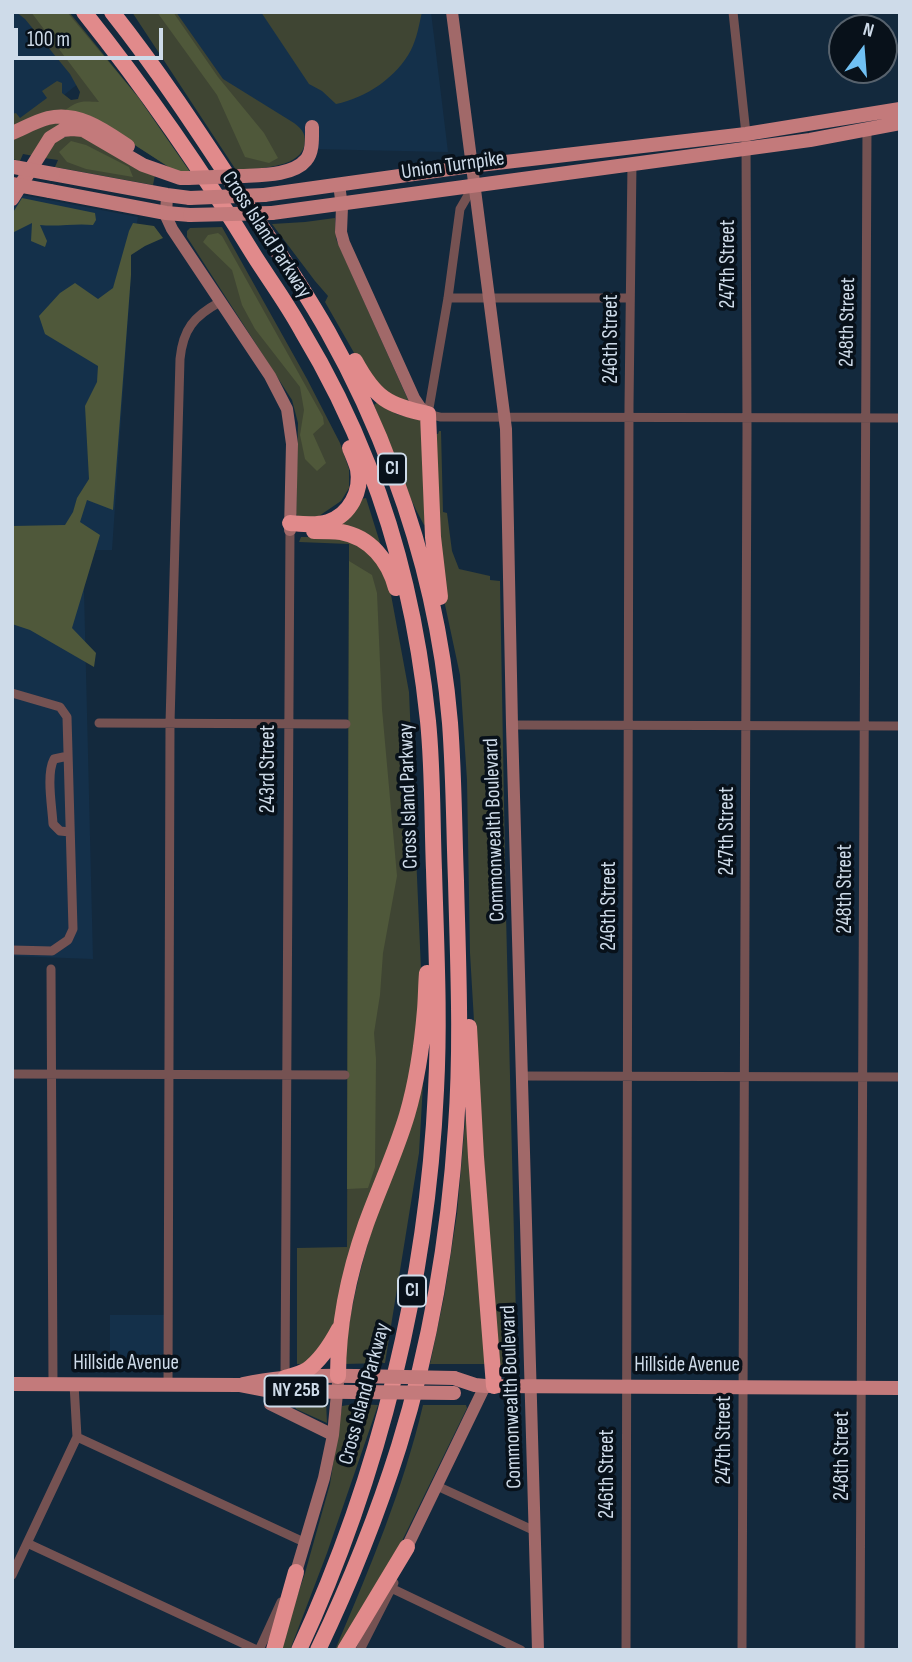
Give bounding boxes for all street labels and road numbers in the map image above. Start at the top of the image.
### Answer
street label: Union Turnpike [400,146,506,186]
street label: Cross Island Parkway [216,167,316,303]
street label: 247th Street [716,220,742,308]
street label: 248th Street [835,277,861,367]
street label: 246th Street [599,294,625,384]
road number: CI [378,454,406,484]
street label: Cross Island Parkway [394,723,424,869]
street label: 243rd Street [256,725,282,813]
street label: Commonwealth Boulevard [479,738,511,922]
street label: 247th Street [715,787,741,875]
street label: 248th Street [833,844,859,934]
street label: 246th Street [597,861,623,951]
road number: CI [398,1275,426,1306]
street label: Commonwealth Boulevard [496,1305,528,1489]
street label: Cross Island Parkway [334,1320,396,1468]
street label: Hillside Avenue [73,1351,179,1377]
street label: Hillside Avenue [634,1353,740,1379]
road number: NY 25B [264,1376,328,1406]
street label: 247th Street [712,1396,738,1484]
street label: 248th Street [830,1411,856,1501]
street label: 246th Street [595,1429,621,1519]

